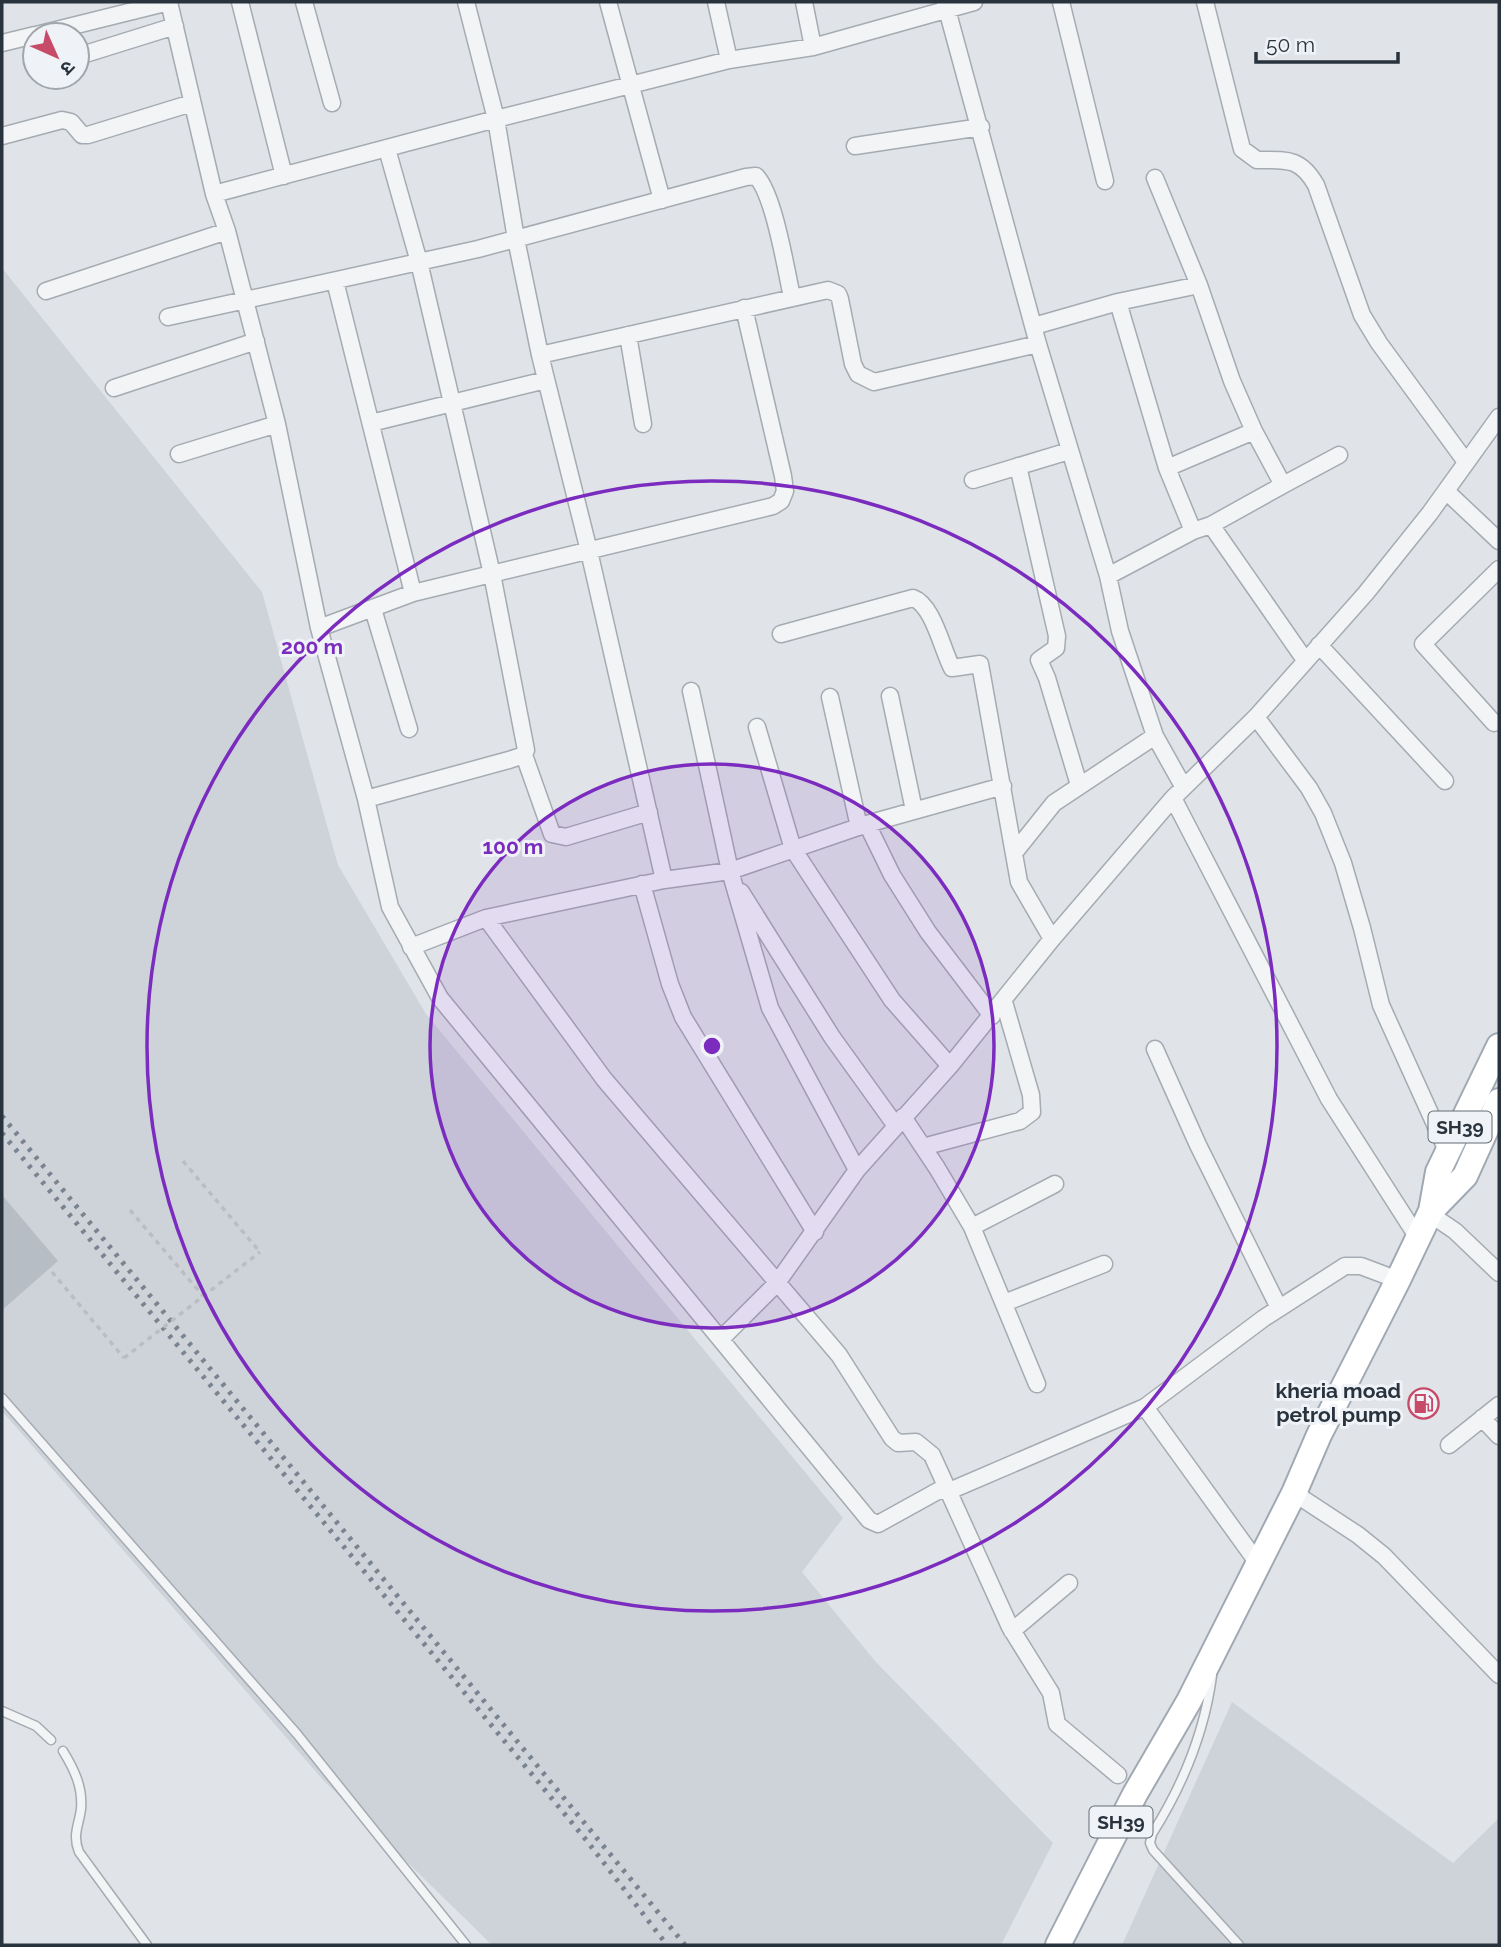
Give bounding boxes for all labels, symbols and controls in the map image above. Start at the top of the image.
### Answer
north arrow [21,21,91,91]
scale bar [1256,21,1398,65]
text: 50 m [1266,32,1315,57]
text: उ [56,56,80,80]
text: 200 m [281,634,343,659]
text: 100 m [483,834,543,859]
centre of rings [700,1034,724,1058]
road number: SH39 [1428,1112,1492,1142]
place label: kheria moad petrol pump [1276,1378,1401,1427]
fuel station icon: kheria moad petrol pump [1407,1386,1441,1420]
road number: SH39 [1090,1806,1152,1838]

